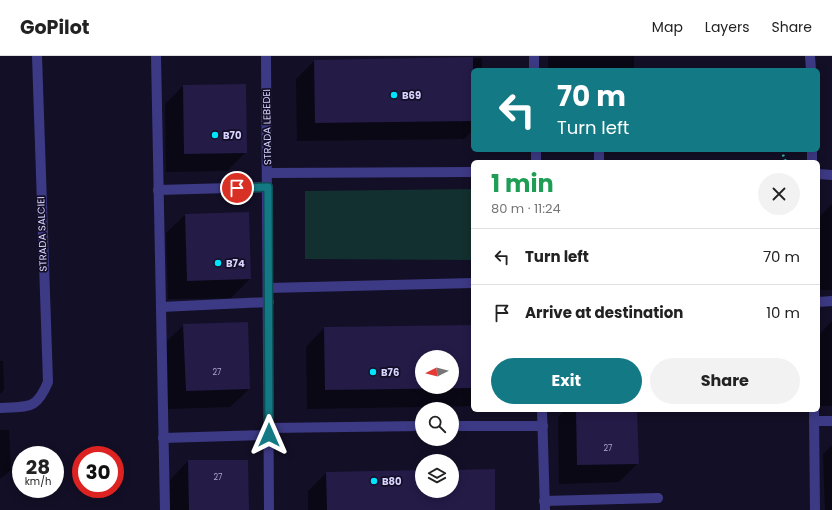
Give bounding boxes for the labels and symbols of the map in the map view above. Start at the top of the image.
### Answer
place label: B69 [402,88,421,103]
street label: STRADA LEBEDEI [259,89,275,165]
marker: B69 [389,90,399,100]
place label: B70 [223,128,242,143]
marker: B70 [210,130,220,140]
pin [220,171,254,205]
street label: STRADA SALCIEI [33,196,51,272]
place label: B74 [226,256,245,271]
marker: B74 [213,258,223,268]
north arrow [415,350,459,394]
place label: B76 [381,365,399,380]
house number: 27 [213,367,222,378]
marker: B76 [368,367,378,377]
position arrow [248,414,290,456]
house number: 27 [604,443,613,454]
speed limit sign: 30 [72,446,124,498]
house number: 27 [214,472,223,483]
place label: B80 [382,474,402,489]
marker: B80 [369,476,379,486]

